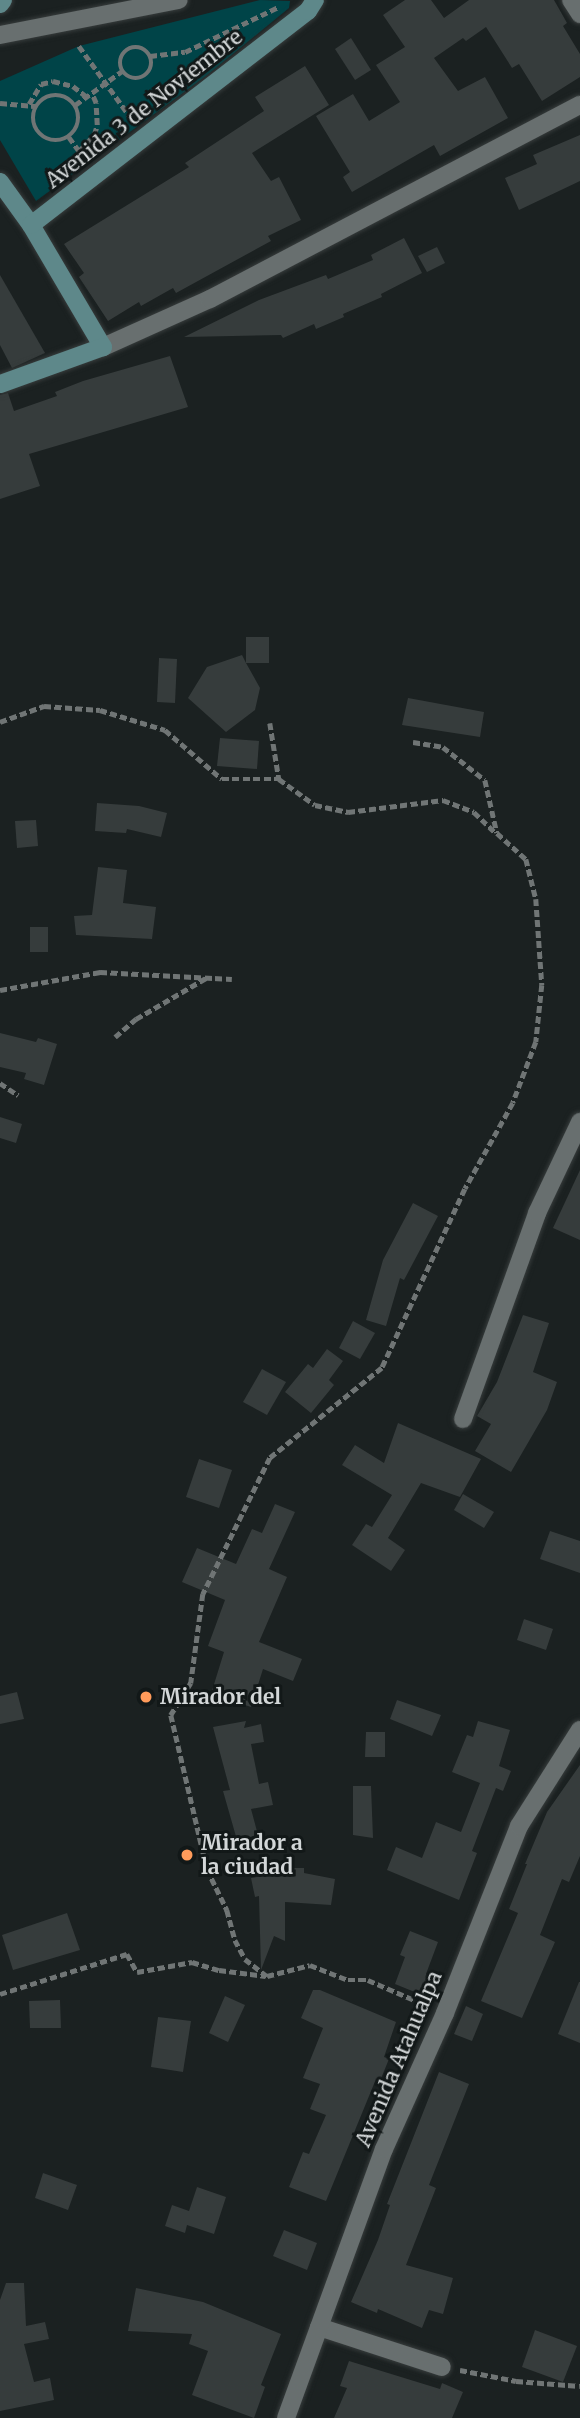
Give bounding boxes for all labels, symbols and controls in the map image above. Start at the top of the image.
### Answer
street label: Avenida 3 de Noviembre [41,24,247,194]
place label: Mirador del [160,1684,281,1710]
marker: Mirador del [138,1689,154,1705]
place label: Mirador a la ciudad [201,1830,303,1880]
marker: Mirador a la ciudad [179,1847,195,1863]
street label: Avenida Atahualpa [351,1967,447,2151]

